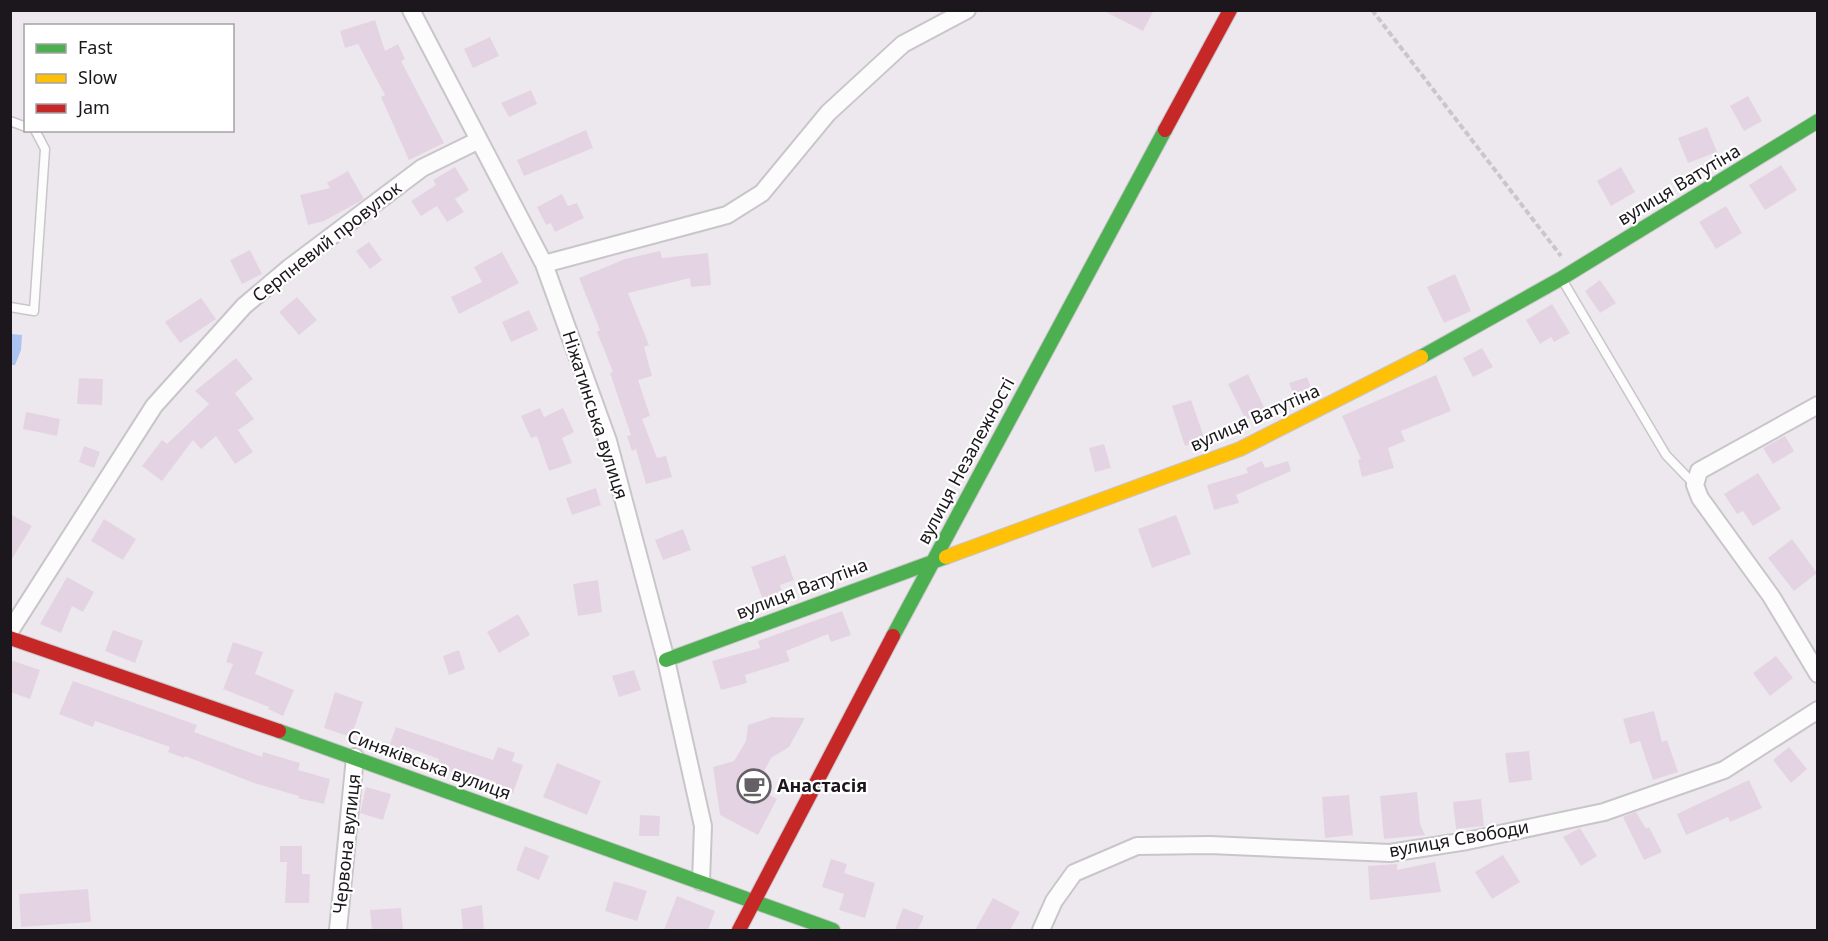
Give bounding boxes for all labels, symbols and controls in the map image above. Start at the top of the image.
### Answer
legend [24,24,234,132]
text: Fast [78,35,113,59]
text: Slow [78,65,117,89]
text: Jam [76,95,110,119]
street label: вулиця Ватутіна [1613,138,1744,230]
street label: Серпневий провулок [247,175,406,307]
street label: Ніжатинська вулиця [557,327,635,502]
street label: вулиця Незалежності [911,373,1019,548]
street label: вулиця Ватутіна [1186,378,1323,456]
street label: вулиця Ватутіна [732,552,871,624]
street label: Синяківська вулиця [344,723,514,805]
cafe icon: Анастасія [736,768,772,804]
street label: Червона вулиця [327,773,365,915]
place label: Анастасія [777,773,867,797]
street label: вулиця Свободи [1387,814,1531,862]

